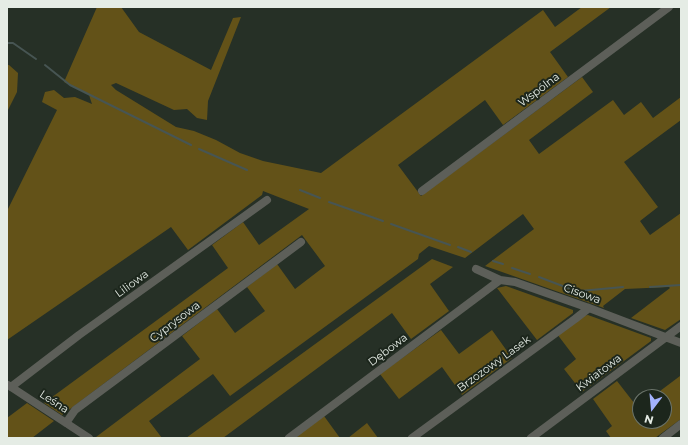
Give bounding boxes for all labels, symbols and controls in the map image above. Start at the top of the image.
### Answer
street label: Wspólna [516,70,562,110]
street label: Liliowa [113,267,151,301]
street label: Cisowa [562,281,602,307]
street label: Cyprysowa [147,299,203,345]
street label: Dębowa [366,331,410,369]
street label: Brzozowy Lasek [455,333,533,395]
street label: Kwiatowa [574,352,624,394]
street label: Leśna [37,388,71,416]
north arrow [632,389,672,429]
text: N [643,412,655,428]

